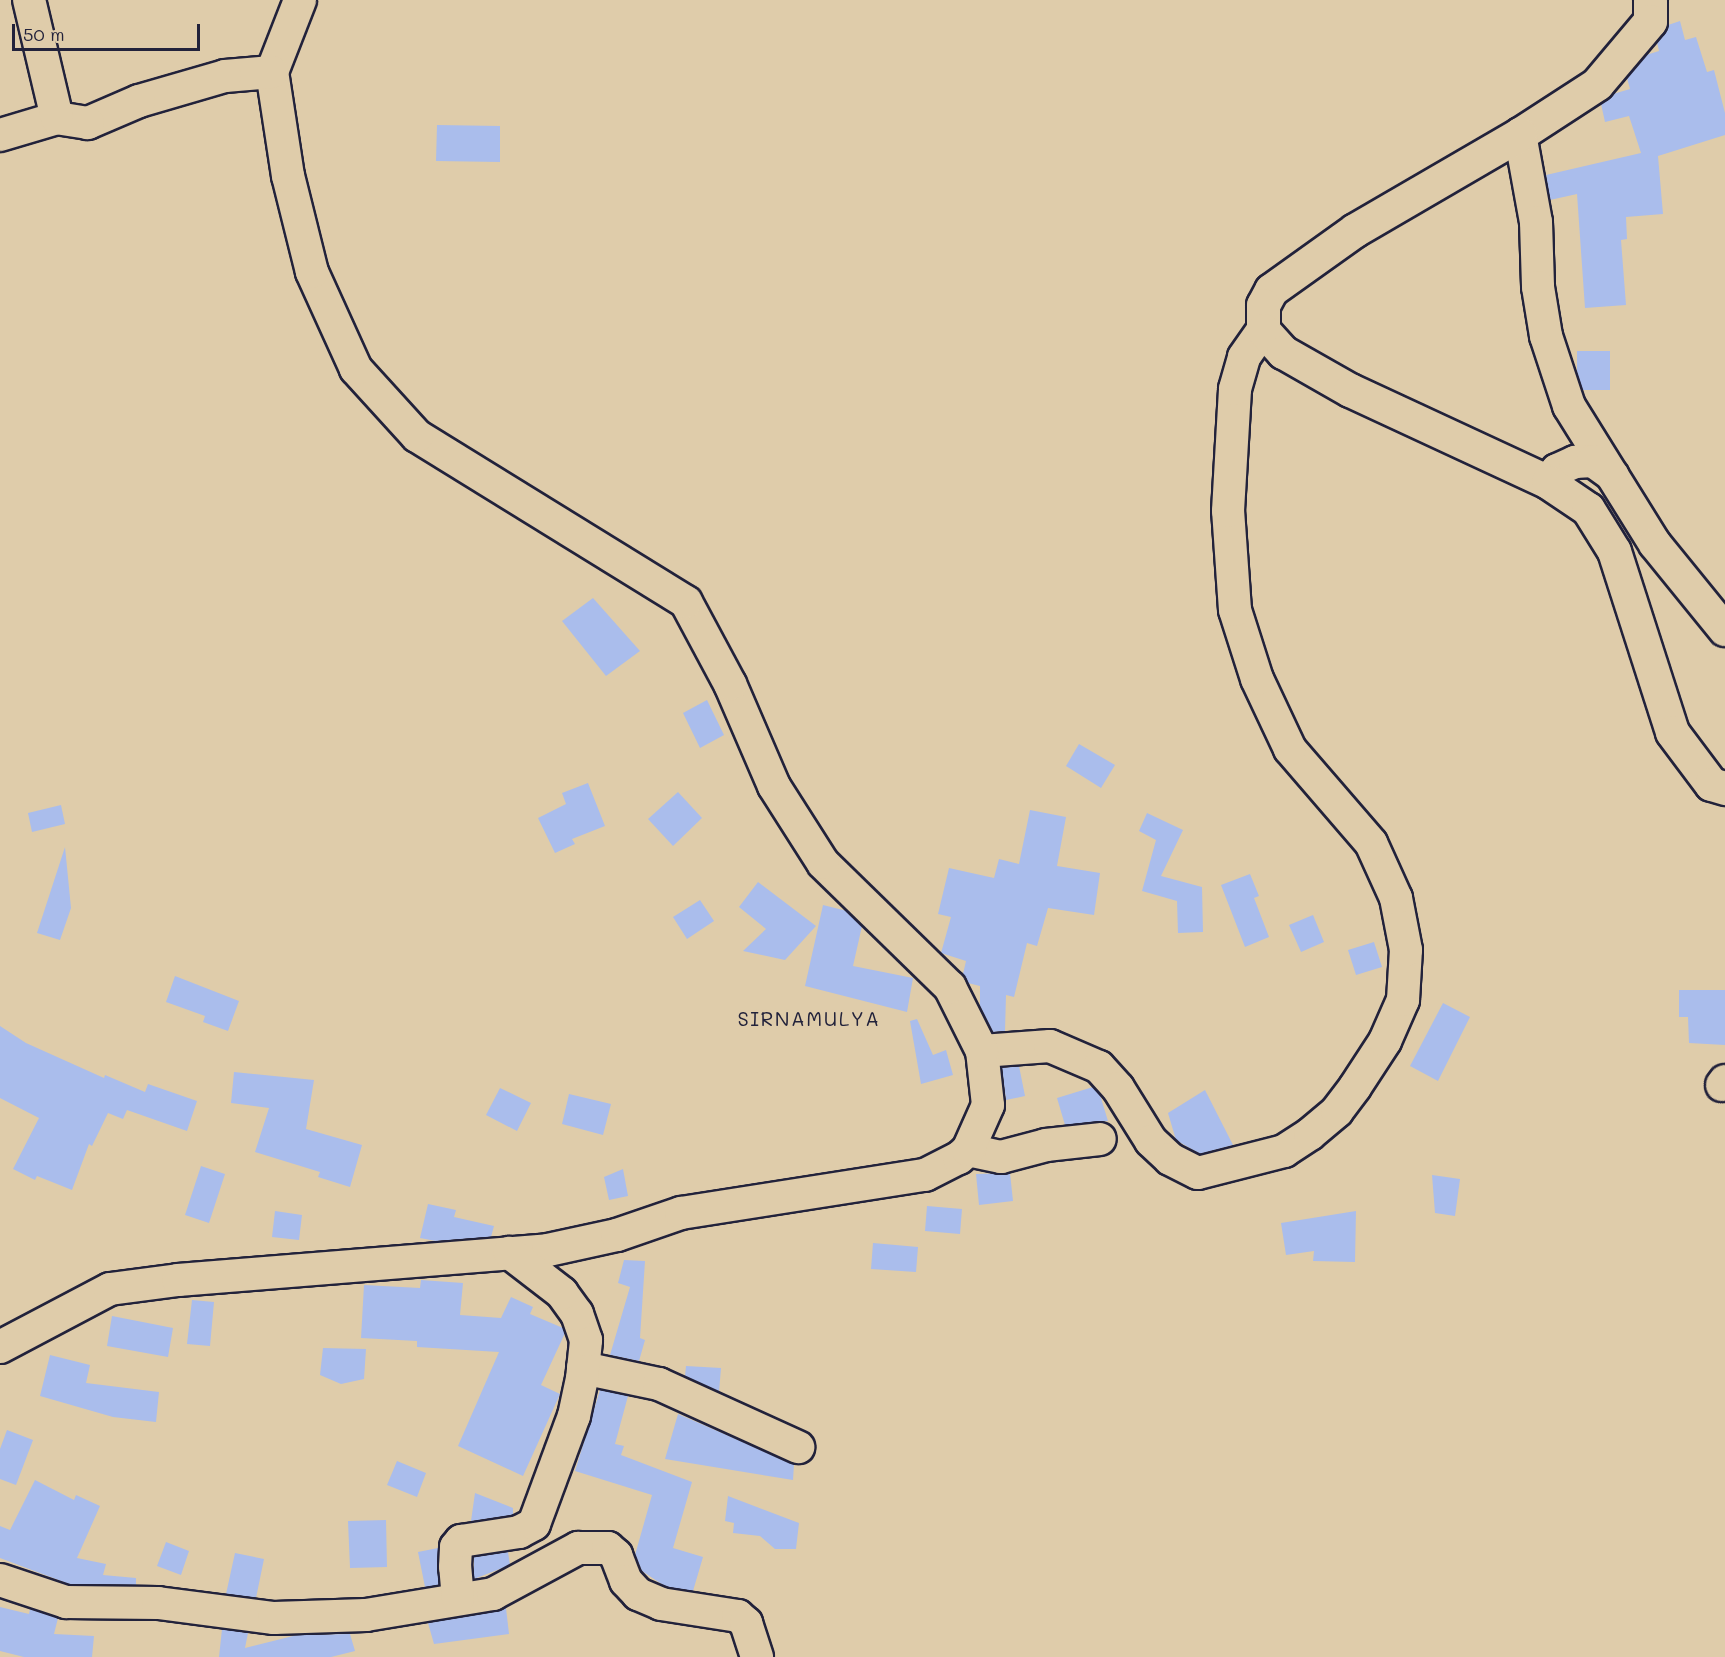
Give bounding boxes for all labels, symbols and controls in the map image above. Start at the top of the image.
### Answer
scale bar [15,12,202,50]
text: 50 m [23,22,65,46]
district label: SIRNAMULYA [737,1006,881,1030]

